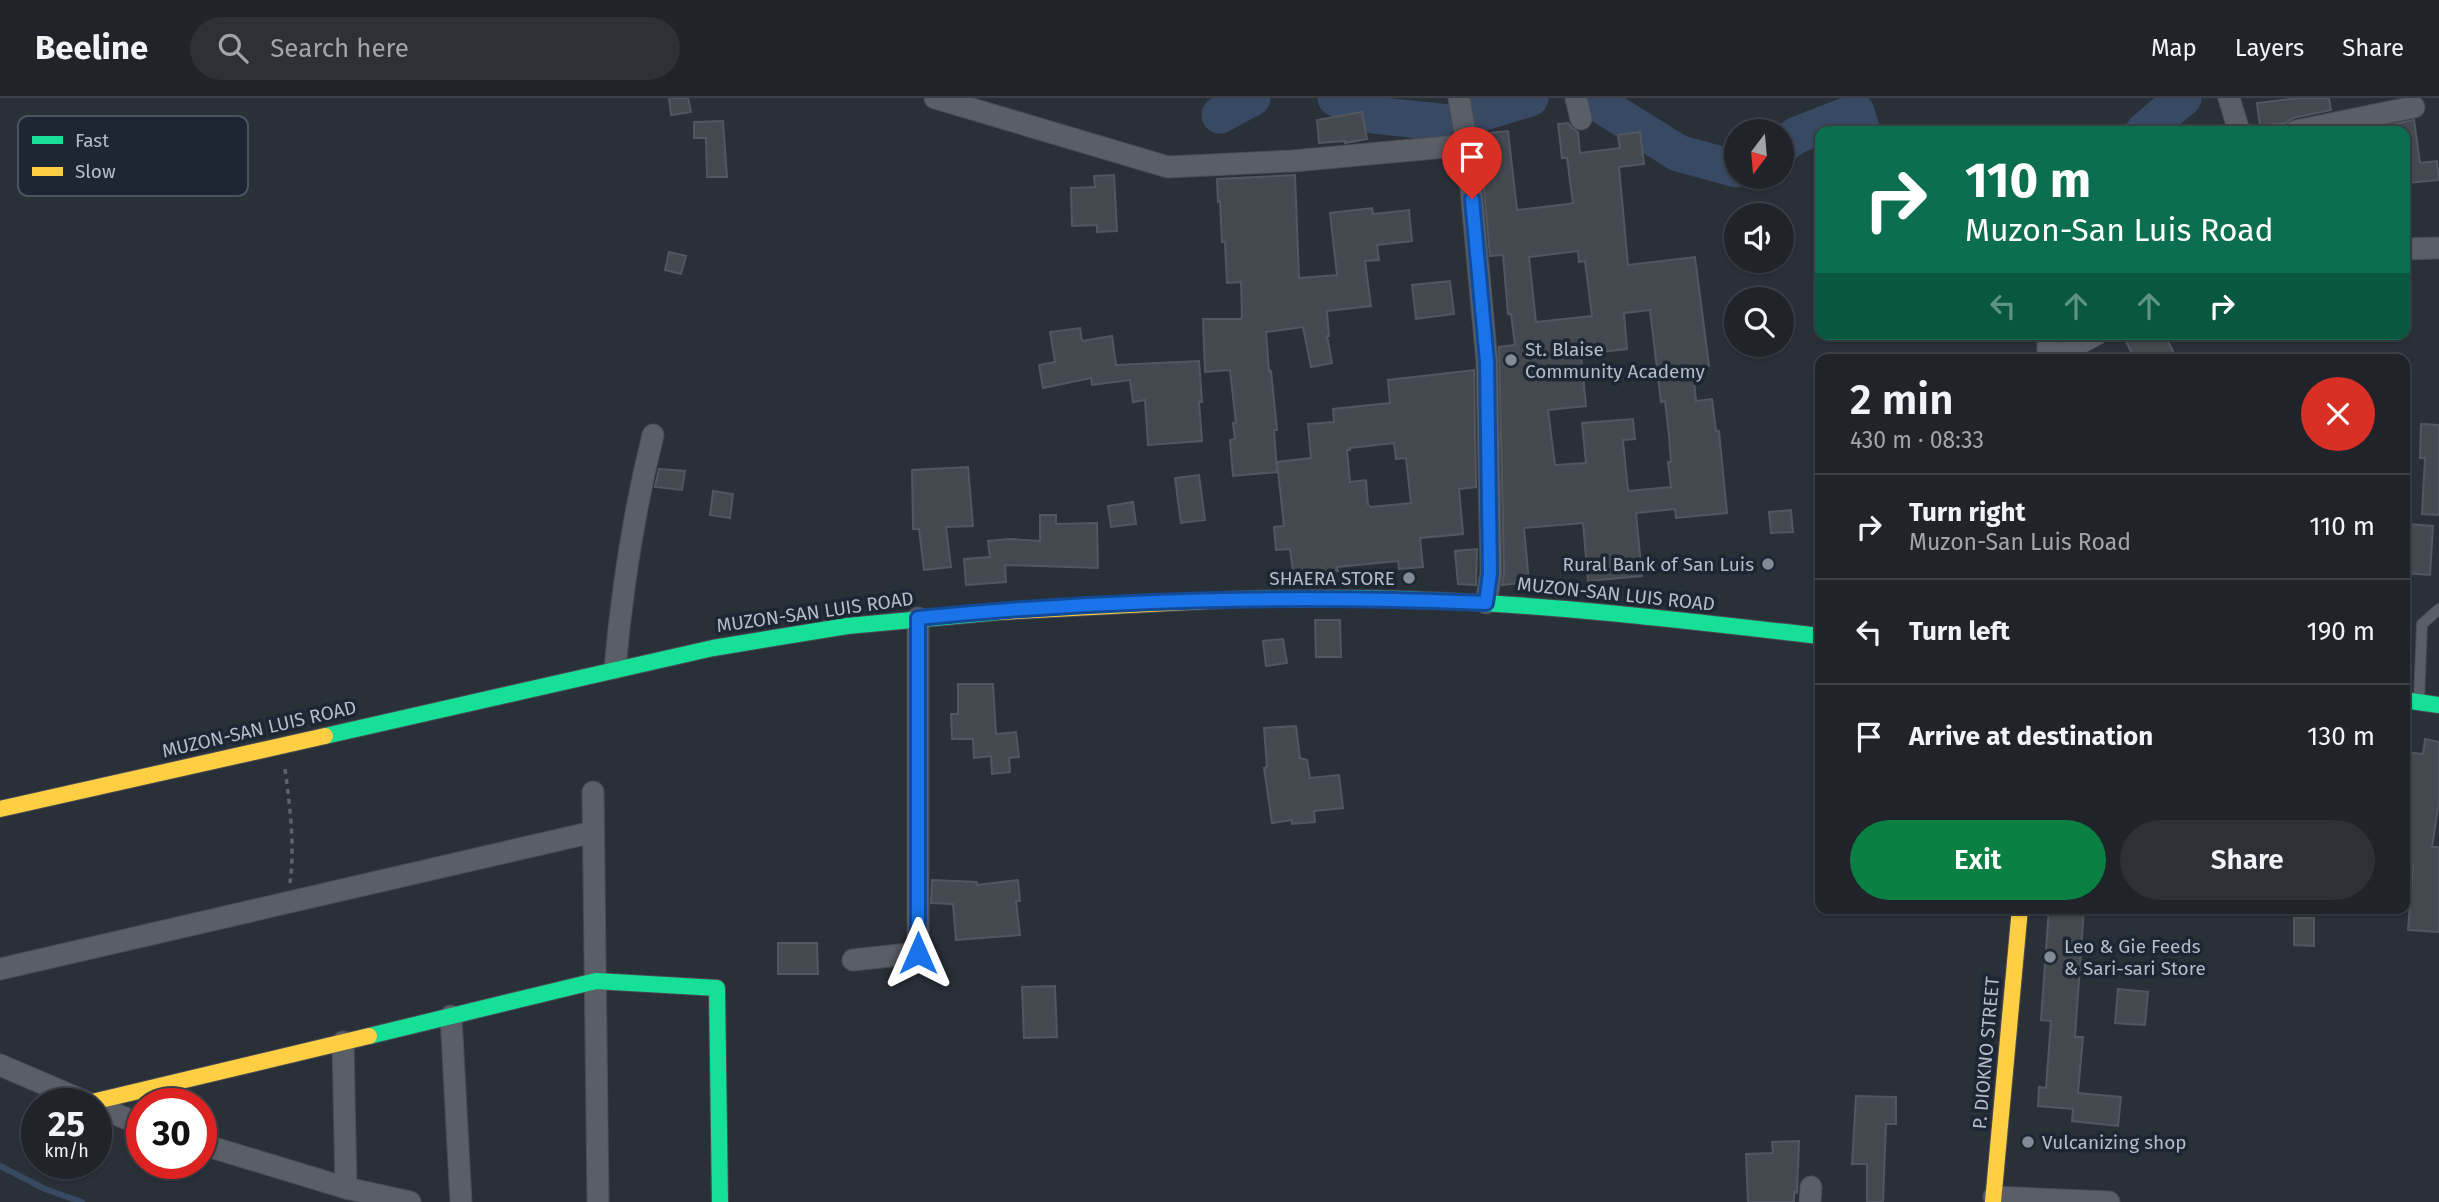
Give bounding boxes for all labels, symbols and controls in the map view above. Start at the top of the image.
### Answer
search box [190,17,680,80]
text: Beeline [35,28,148,68]
icon: search [214,29,252,67]
text: Search here [270,33,409,64]
text: Map [2151,34,2197,62]
text: Layers [2235,34,2304,62]
text: Share [2342,34,2404,62]
legend [18,116,248,196]
north arrow [1724,119,1794,189]
map controls [1724,119,1794,357]
pin [1442,127,1502,199]
text: Fast [75,129,109,152]
icon: arrive [1453,138,1491,176]
text: 110 m [1965,151,2091,210]
icon: right [1850,154,1941,245]
text: Slow [75,160,116,183]
button: sound [1724,203,1794,273]
text: Muzon-San Luis Road [1965,211,2274,249]
button: search [1724,287,1794,357]
icon: left [1984,287,2022,325]
icon: ahead [2057,287,2095,325]
icon: ahead [2130,287,2168,325]
icon: right [2203,287,2241,325]
place label: St. Blaise Community Academy [1525,338,1706,383]
marker: St. Blaise Community Academy [1503,352,1519,368]
text: 2 min [1850,375,1954,425]
button: close [2301,377,2375,451]
text: 430 m · 08:33 [1850,426,1984,454]
text: Turn right [1909,497,2026,528]
icon: right [1850,508,1888,546]
text: 110 m [2309,511,2375,542]
text: Muzon-San Luis Road [1909,528,2131,556]
place label: Rural Bank of San Luis [1562,553,1754,576]
marker: Rural Bank of San Luis [1760,556,1776,572]
place label: SHAERA STORE [1269,567,1395,590]
marker: SHAERA STORE [1401,570,1417,586]
street label: MUZON-SAN LUIS ROAD [1516,572,1716,616]
street label: MUZON-SAN LUIS ROAD [715,587,915,637]
icon: left [1850,613,1888,651]
text: Turn left [1909,616,2010,647]
text: 190 m [2306,616,2375,647]
street label: MUZON-SAN LUIS ROAD [160,695,358,763]
icon: arrive [1850,718,1888,756]
text: Arrive at destination [1909,721,2153,752]
text: 130 m [2307,721,2375,752]
button: Exit [1850,820,2106,900]
button: Share [2120,820,2375,900]
position arrow [881,916,955,990]
place label: Leo & Gie Feeds & Sari-sari Store [2064,935,2206,980]
marker: Leo & Gie Feeds & Sari-sari Store [2042,949,2058,965]
street label: P. DIOKNO STREET [1968,976,2004,1130]
speed limit sign: 30 [126,1088,217,1179]
text: 25 [48,1103,85,1145]
place label: Vulcanizing shop [2042,1131,2187,1154]
marker: Vulcanizing shop [2020,1134,2036,1150]
text: km/h [44,1140,89,1162]

